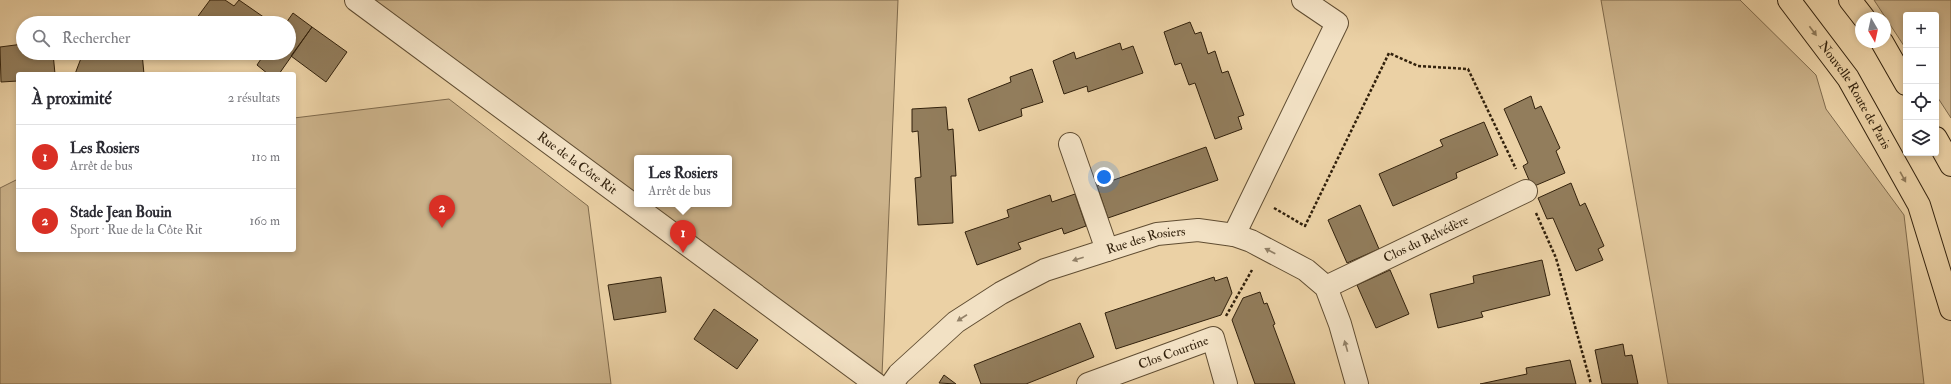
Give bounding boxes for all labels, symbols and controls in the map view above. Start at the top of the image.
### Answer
north arrow [1855,12,1891,48]
map controls [1903,12,1939,156]
button: + [1903,12,1939,48]
search box [16,16,296,60]
one-way arrow [1809,26,1817,37]
icon: search [30,27,52,49]
text: Rechercher [62,29,130,48]
street label: Nouvelle Route de Paris [1815,38,1895,153]
button: − [1903,48,1939,84]
button: locate [1903,84,1939,120]
text: À proximité [32,88,112,109]
text: 2 résultats [228,90,280,106]
button: layers [1903,120,1939,156]
street label: Rue de la Côte Rit [534,129,620,198]
text: Les Rosiers [70,139,139,158]
text: 1 [43,149,47,165]
text: 110 m [251,149,280,165]
popup [634,155,732,207]
text: Arrêt de bus [70,158,132,174]
text: Les Rosiers [648,164,718,183]
your location [1094,167,1114,187]
one-way arrow [1900,171,1907,183]
text: Arrêt de bus [648,183,711,199]
pin: 2 [429,195,455,228]
text: Stade Jean Bouin [70,203,172,222]
street label: Clos du Belvédère [1381,212,1472,266]
text: 2 [42,213,48,229]
text: 160 m [249,213,280,229]
pin: 1 [670,220,696,253]
text: Sport · Rue de la Côte Rit [70,222,202,238]
street label: Rue des Rosiers [1104,223,1187,258]
one-way arrow [1264,248,1275,254]
one-way arrow [1072,257,1084,263]
one-way arrow [957,314,968,321]
street label: Clos Courtine [1136,332,1211,373]
one-way arrow [1343,340,1349,352]

